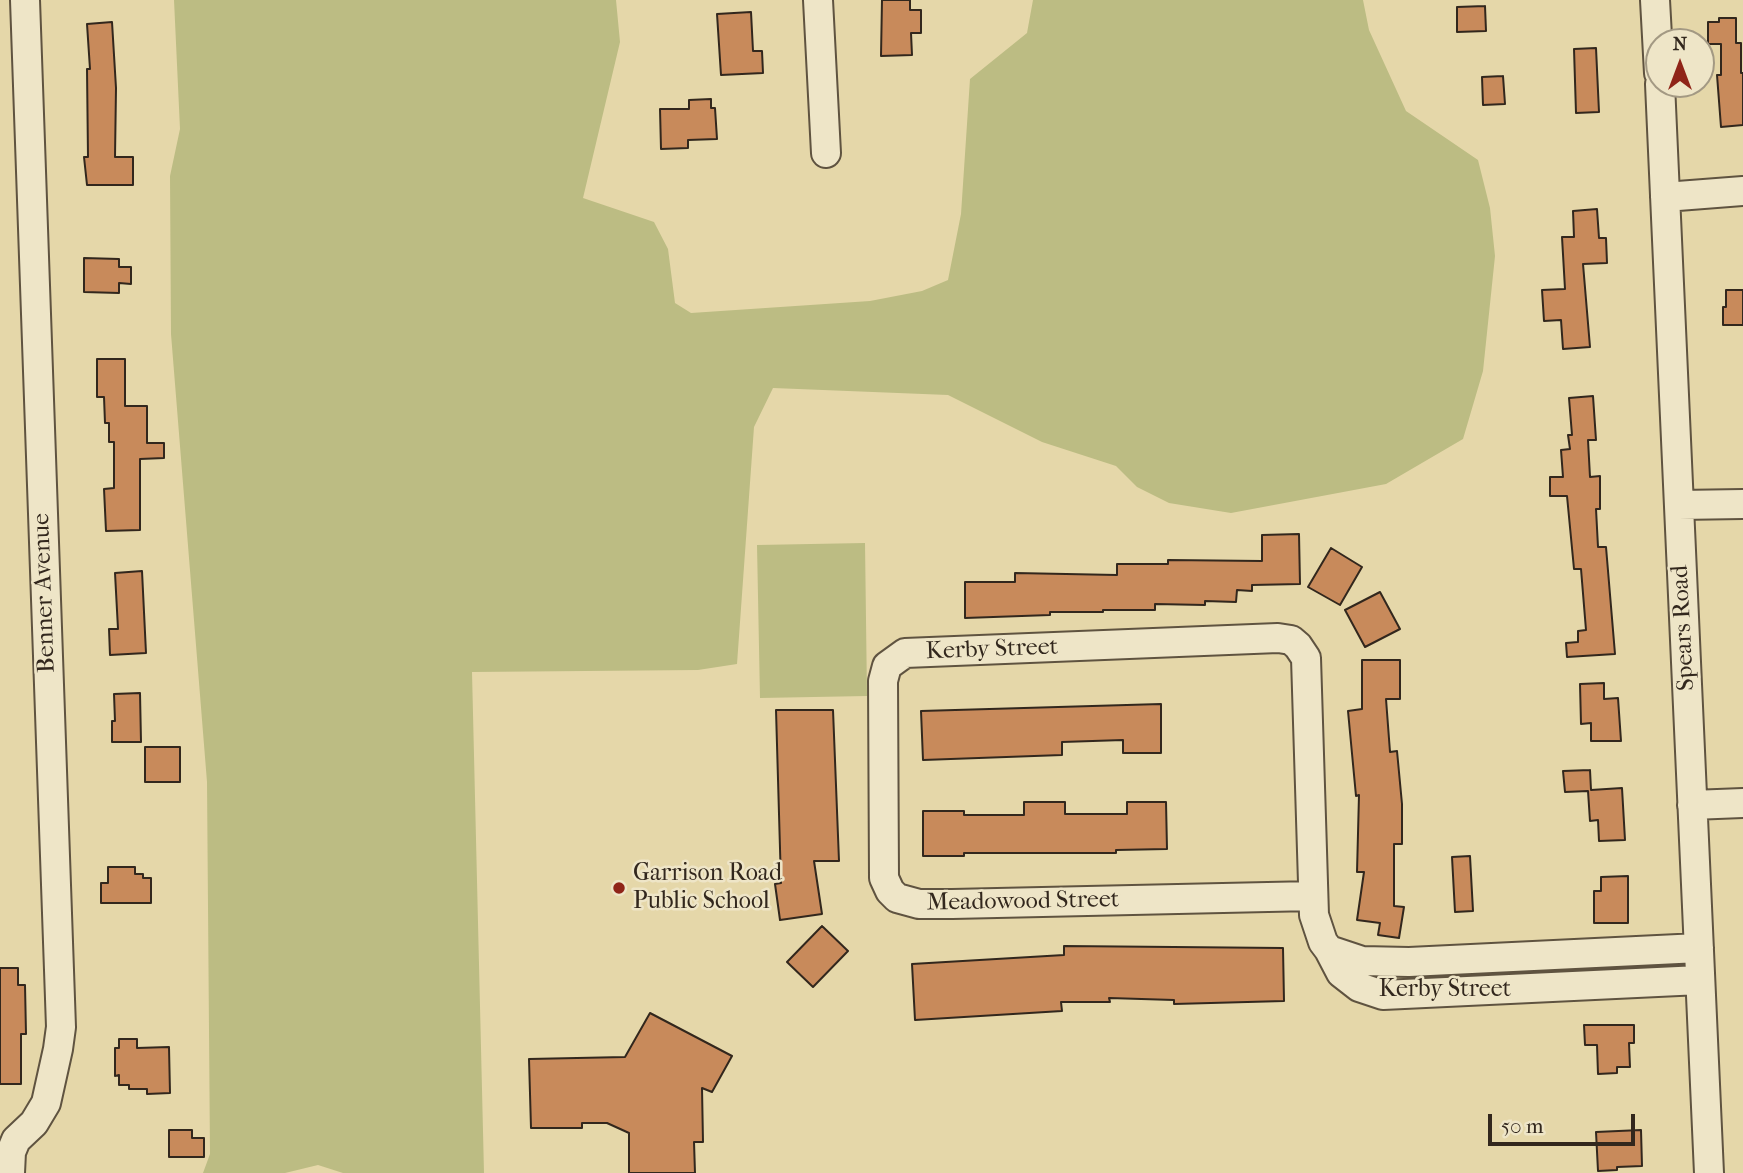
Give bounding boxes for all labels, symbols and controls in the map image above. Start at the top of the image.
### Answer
north arrow [1645,28,1715,98]
text: N [1673,33,1687,55]
street label: Benner Avenue [28,513,62,673]
street label: Spears Road [1666,564,1702,692]
street label: Kerby Street [925,633,1059,667]
place label: Garrison Road Public School [633,860,782,916]
marker: Garrison Road Public School [611,880,627,896]
street label: Meadowood Street [926,886,1120,918]
street label: Kerby Street [1379,976,1511,1004]
scale bar [1491,1100,1638,1144]
text: 50 m [1501,1114,1544,1138]

